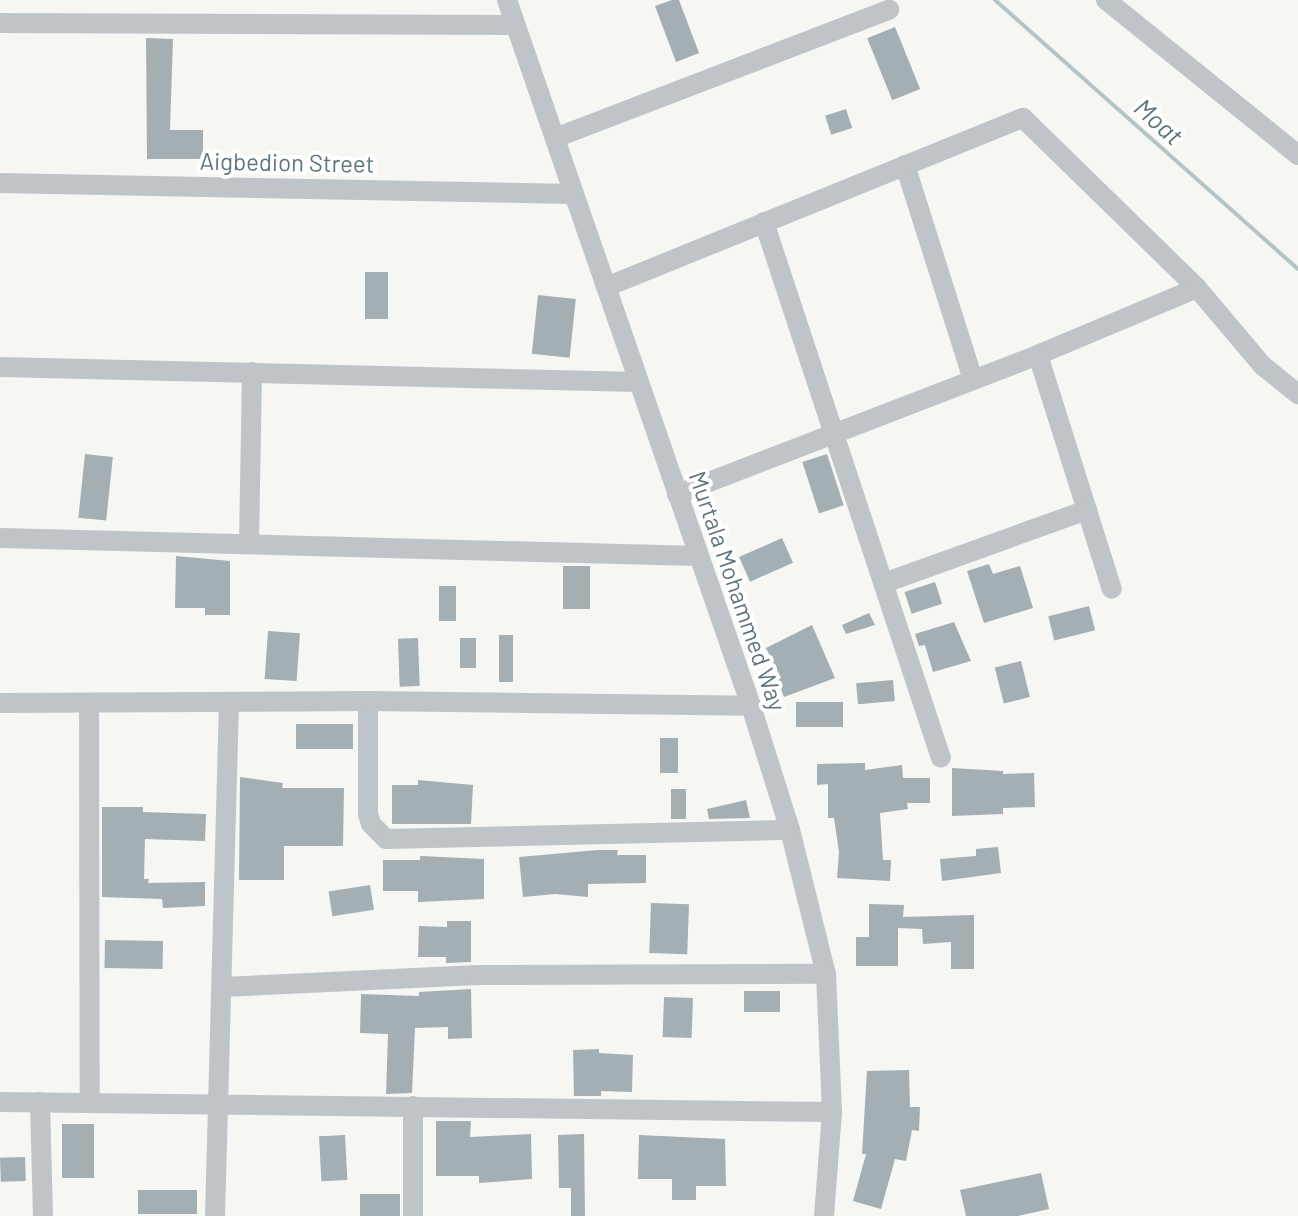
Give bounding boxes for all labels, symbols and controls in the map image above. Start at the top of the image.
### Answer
water label: Moat [1128,91,1190,151]
street label: Aigbedion Street [199,146,375,178]
street label: Murtala Mohammed Way [683,467,793,715]

